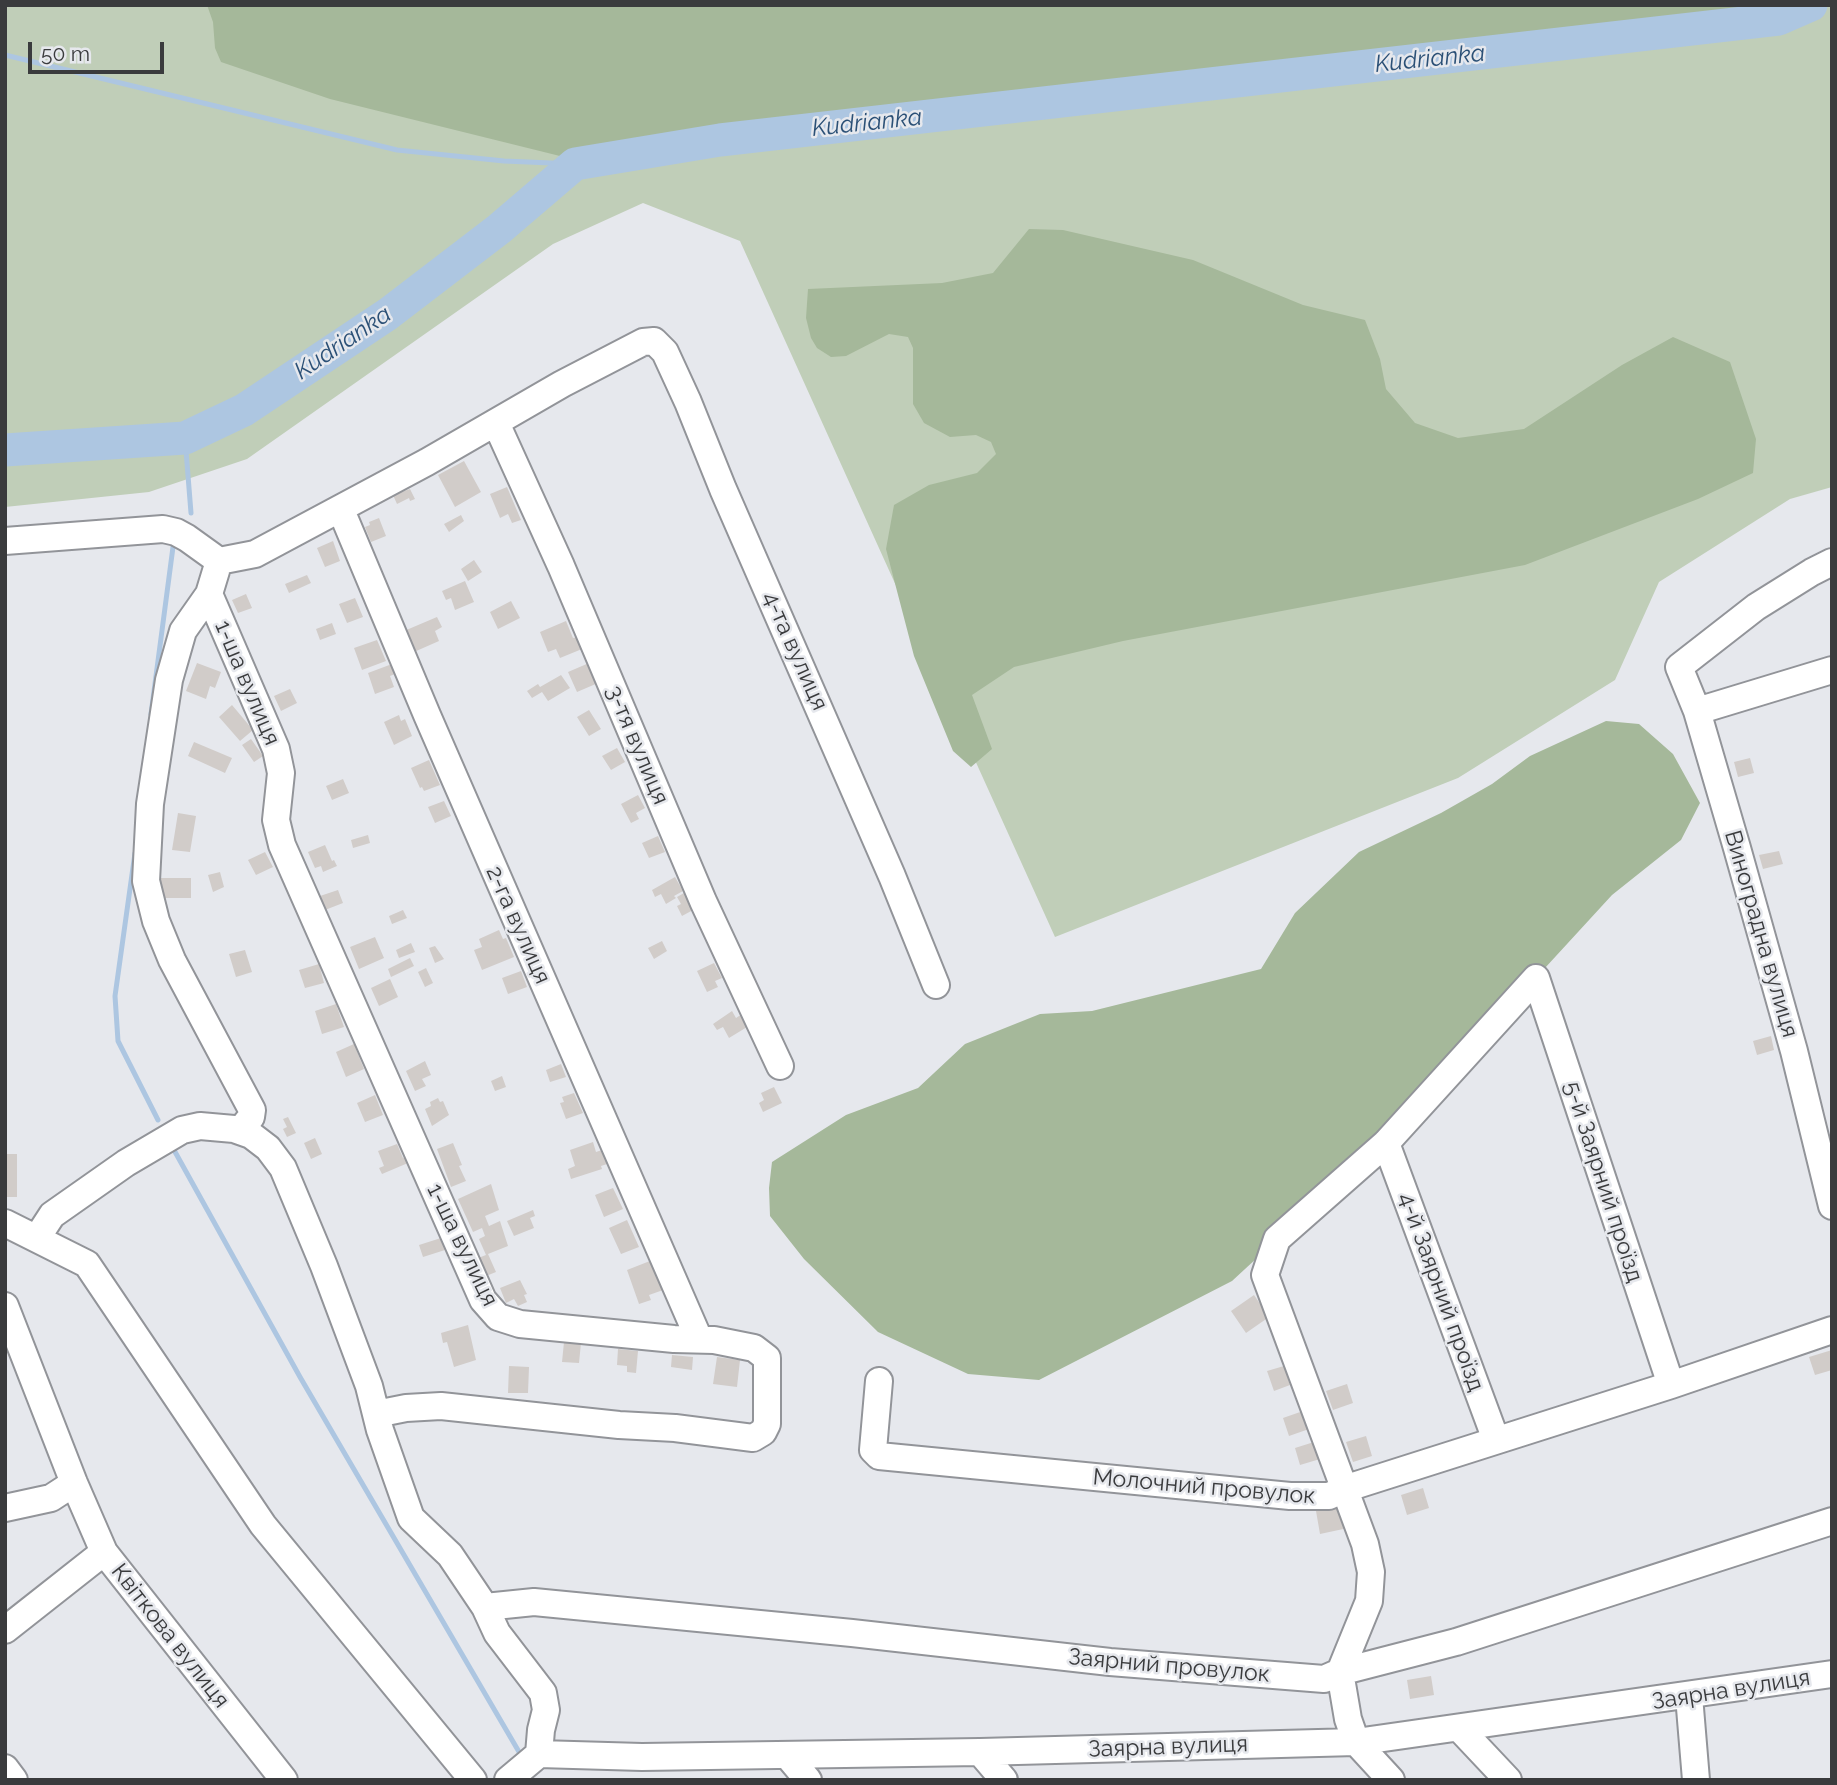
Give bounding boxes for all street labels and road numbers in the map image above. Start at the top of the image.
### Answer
street label: 4-та вулиця [756,587,834,715]
street label: 1-ша вулиця [208,616,286,750]
street label: 3-тя вулиця [600,681,674,809]
street label: Виноградна вулиця [1718,827,1804,1041]
street label: 2-га вулиця [480,862,556,988]
street label: 5-й Заярний проїзд [1558,1078,1648,1286]
street label: 1-ша вулиця [420,1179,504,1311]
street label: 4-й Заярний проїзд [1392,1189,1490,1395]
street label: Молочний провулок [1092,1464,1316,1510]
street label: Квіткова вулиця [105,1558,235,1714]
street label: Заярний провулок [1067,1643,1271,1689]
street label: Заярна вулиця [1650,1664,1812,1716]
street label: Заярна вулиця [1088,1730,1248,1764]

